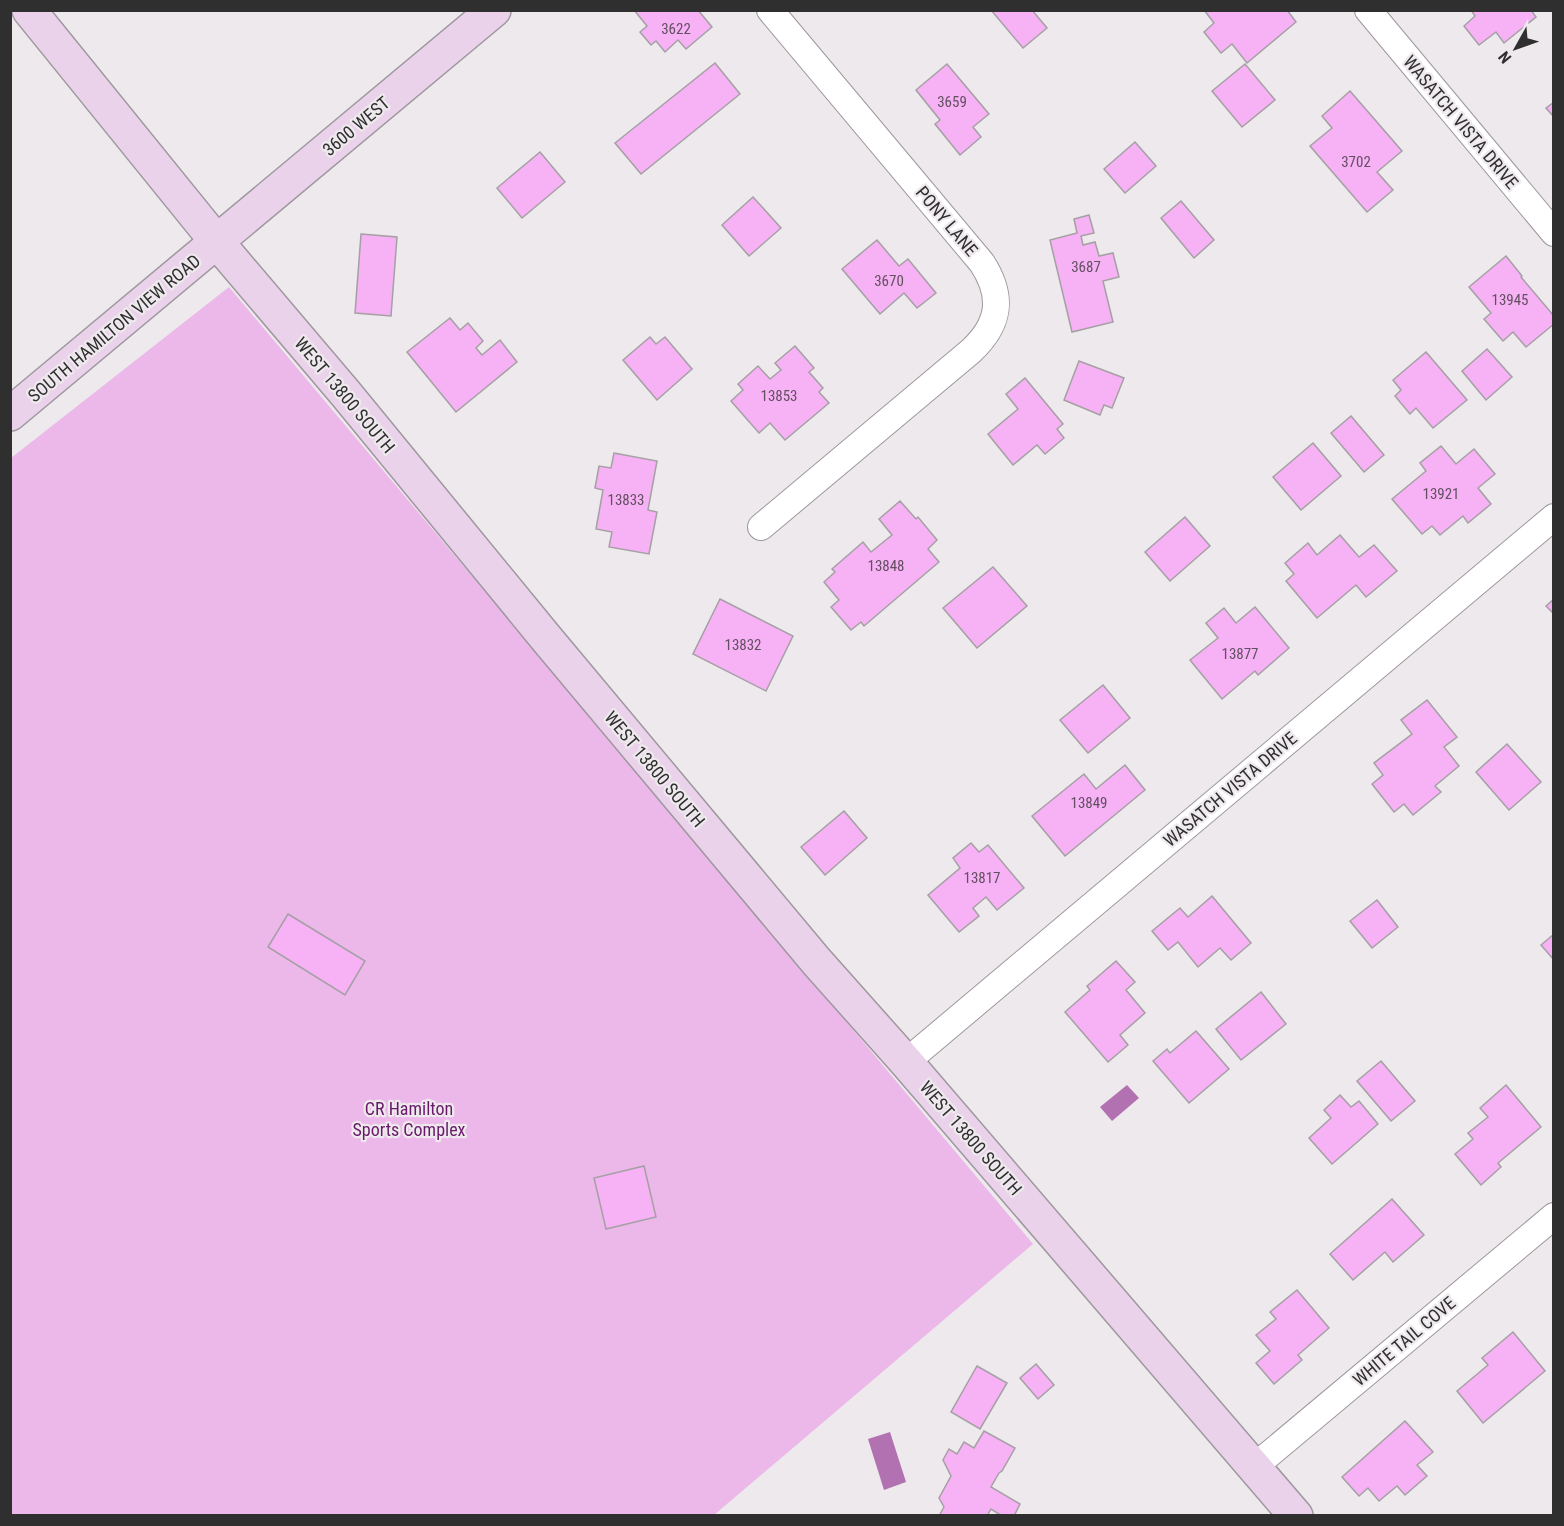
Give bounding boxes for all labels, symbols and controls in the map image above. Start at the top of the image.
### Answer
north arrow [1486,18,1546,78]
house number: 3622 [661,20,691,38]
text: N [1494,47,1515,67]
street label: WASATCH VISTA DRIVE [1399,51,1523,193]
street label: 3600 WEST [318,92,394,160]
house number: 3659 [937,93,967,111]
house number: 3702 [1341,153,1371,171]
street label: PONY LANE [912,182,982,260]
street label: SOUTH HAMILTON VIEW ROAD [24,250,204,406]
house number: 3687 [1071,258,1101,276]
house number: 3670 [874,272,904,290]
house number: 13945 [1491,291,1529,309]
street label: WEST 13800 SOUTH [291,333,399,457]
house number: 13853 [760,387,798,405]
house number: 13921 [1422,485,1460,503]
house number: 13833 [607,491,645,509]
house number: 13848 [867,557,905,575]
house number: 13832 [724,636,762,654]
house number: 13877 [1221,645,1259,663]
street label: WEST 13800 SOUTH [601,707,709,831]
street label: WASATCH VISTA DRIVE [1159,727,1301,851]
house number: 13849 [1070,794,1108,812]
house number: 13817 [963,869,1001,887]
street label: WEST 13800 SOUTH [916,1077,1026,1199]
park label: CR Hamilton Sports Complex [353,1098,466,1140]
street label: WHITE TAIL COVE [1348,1292,1460,1390]

